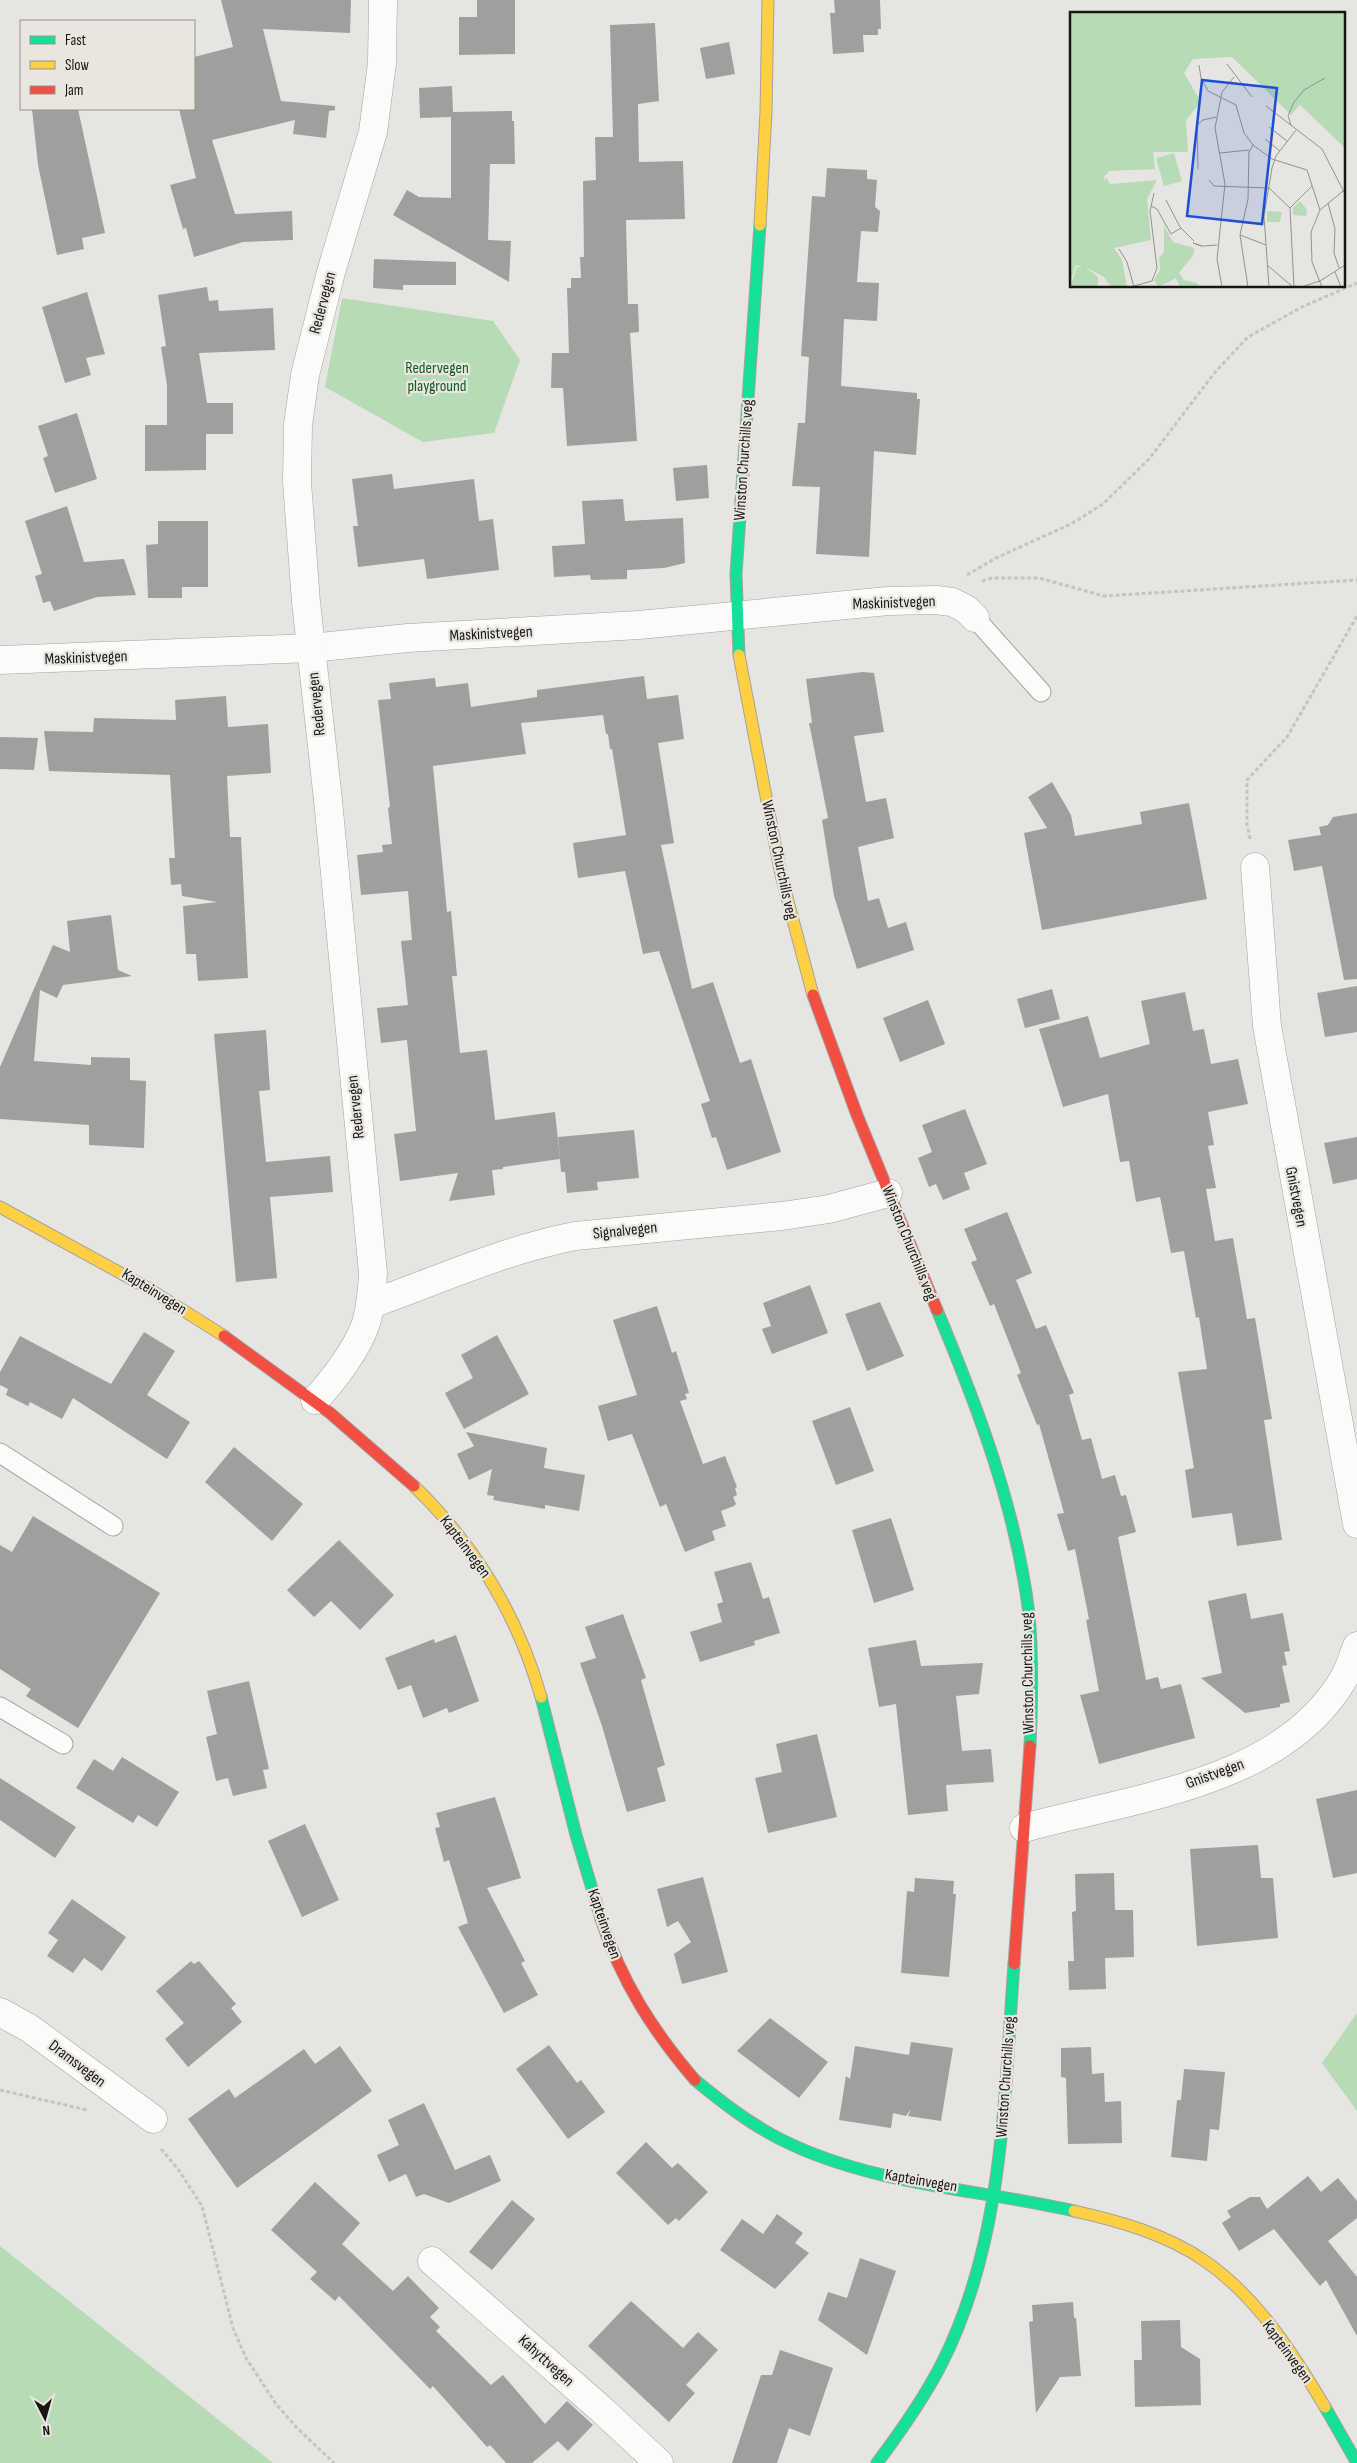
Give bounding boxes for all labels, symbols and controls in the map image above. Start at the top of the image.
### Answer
inset map [1070,12,1344,288]
legend [20,20,195,110]
text: Fast [65,31,87,50]
text: Slow [65,56,89,75]
text: Jam [64,81,83,100]
street label: Redervegen [306,270,340,336]
park label: Redervegen playground [405,359,469,396]
street label: Winston Churchills veg [730,399,758,521]
street label: Maskinistvegen [852,592,936,614]
street label: Maskinistvegen [449,622,533,646]
street label: Maskinistvegen [44,647,128,669]
street label: Redervegen [304,671,330,737]
street label: Winston Churchills veg [757,798,801,922]
street label: Redervegen [343,1074,369,1140]
street label: Gnistvegen [1281,1165,1311,1229]
street label: Winston Churchills veg [877,1183,941,1303]
street label: Signalvegen [592,1218,658,1244]
street label: Kapteinvegen [118,1265,190,1319]
street label: Kapteinvegen [435,1512,495,1582]
street label: Winston Churchills veg [1017,1612,1039,1734]
street label: Gnistvegen [1183,1755,1247,1793]
street label: Kapteinvegen [583,1886,625,1962]
street label: Winston Churchills veg [992,2016,1020,2138]
street label: Dramsvegen [45,2036,109,2092]
street label: Kapteinvegen [883,2165,959,2197]
street label: Kapteinvegen [1258,2317,1316,2387]
street label: Kahyttvegen [514,2331,578,2391]
north arrow [20,2393,70,2443]
text: N [42,2422,51,2439]

